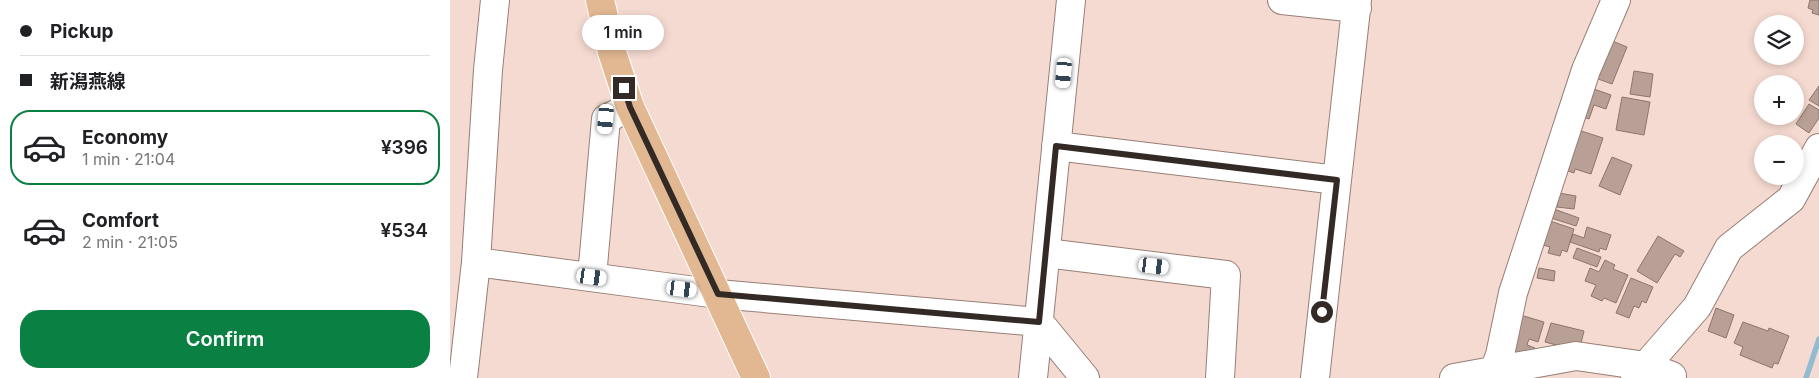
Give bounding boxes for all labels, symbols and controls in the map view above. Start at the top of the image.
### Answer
map controls [1754,15,1804,185]
button: layers [1754,15,1804,65]
callout: 1 min [583,16,665,51]
text: Pickup [50,20,113,43]
text: 1 min [603,22,643,42]
car [1055,57,1072,89]
text: 新潟燕線 [50,70,126,93]
button: + [1754,75,1804,125]
route end [613,77,635,99]
car [597,103,614,135]
icon: car [22,125,67,170]
text: Economy [82,126,168,149]
button: − [1754,135,1804,185]
text: ¥396 [381,136,428,159]
text: 1 min · 21:04 [82,149,175,169]
icon: car [22,208,67,253]
text: Comfort [82,209,159,232]
text: ¥534 [381,219,428,242]
text: 2 min · 21:05 [82,232,178,252]
car [1138,257,1169,275]
car [576,267,607,287]
car [666,280,697,298]
route start [1311,301,1333,323]
button: Confirm [20,310,430,368]

